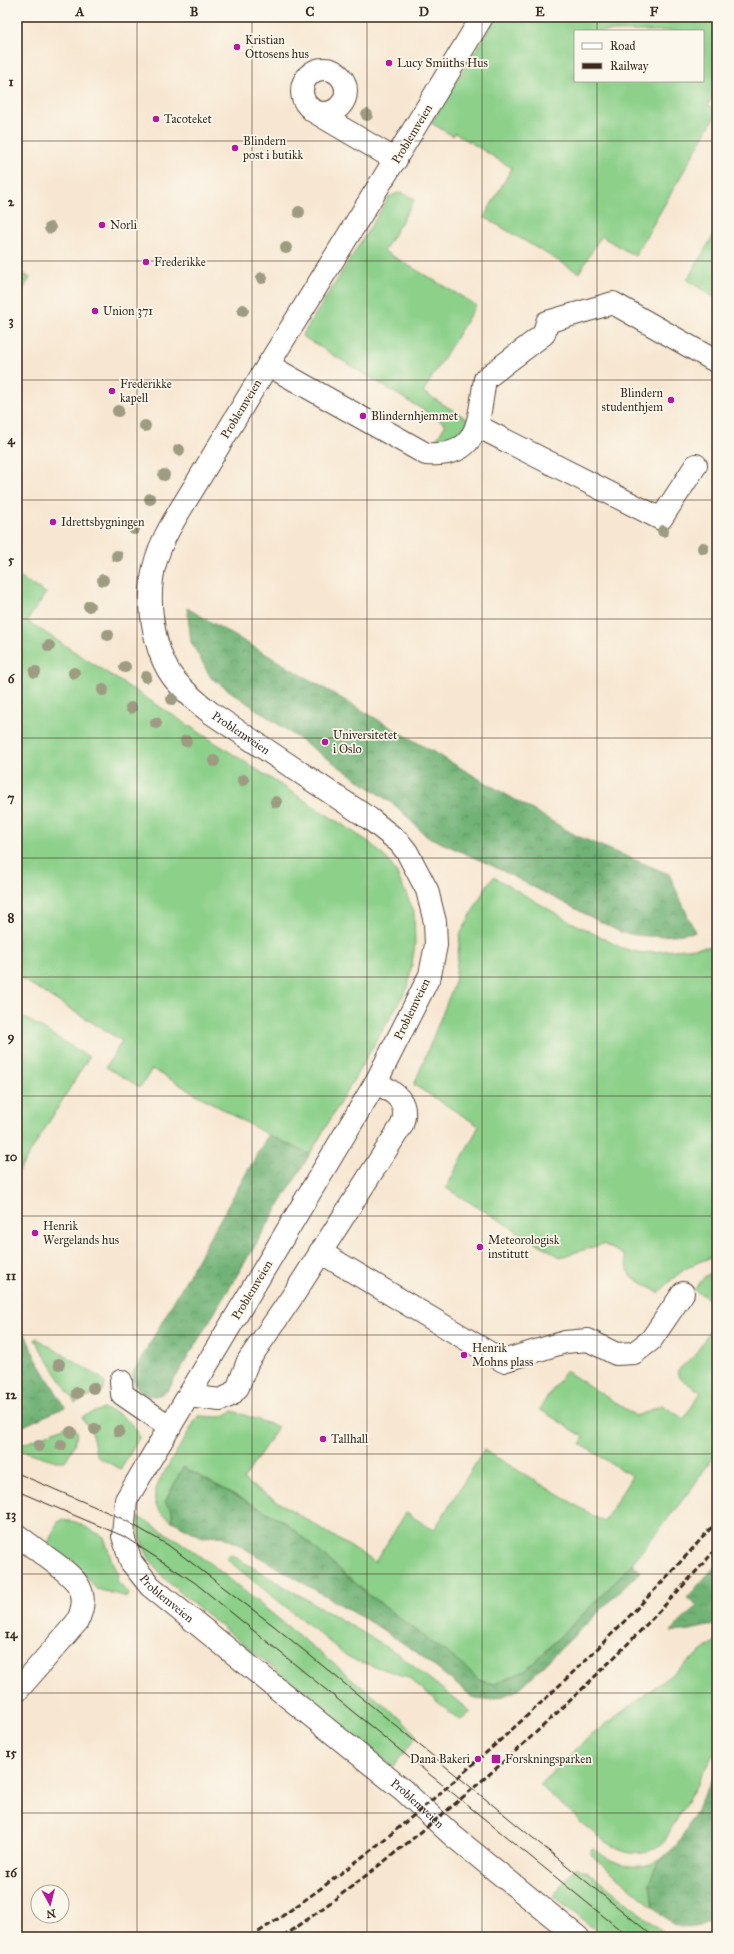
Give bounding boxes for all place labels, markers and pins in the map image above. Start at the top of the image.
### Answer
place label: Kristian Ottosens hus [245,33,309,61]
marker: Kristian Ottosens hus [232,42,242,52]
place label: Lucy Smiiths Hus [397,56,488,70]
marker: Lucy Smiiths Hus [384,58,394,68]
place label: Tacoteket [164,112,212,126]
marker: Tacoteket [151,114,161,124]
place label: Blindern post i butikk [242,134,304,162]
marker: Blindern post i butikk [230,143,240,153]
place label: Norli [110,218,138,232]
marker: Norli [97,220,107,230]
place label: Frederikke [154,255,206,269]
marker: Frederikke [141,257,151,267]
place label: Union 371 [103,304,153,318]
marker: Union 371 [90,306,100,316]
place label: Frederikke kapell [120,377,172,405]
marker: Frederikke kapell [107,386,117,396]
place label: Blindern studenthjem [602,386,664,414]
marker: Blindern studenthjem [666,395,676,405]
place label: Blindernhjemmet [371,409,459,423]
marker: Blindernhjemmet [358,411,368,421]
place label: Idrettsbygningen [61,515,145,530]
marker: Idrettsbygningen [48,517,58,527]
place label: Universitetet i Oslo [333,728,398,756]
marker: Universitetet i Oslo [320,737,330,747]
place label: Henrik Wergelands hus [43,1219,119,1248]
marker: Henrik Wergelands hus [30,1228,40,1238]
place label: Meteorologisk institutt [488,1233,560,1261]
marker: Meteorologisk institutt [475,1242,485,1252]
place label: Henrik Mohns plass [472,1341,533,1369]
marker: Henrik Mohns plass [459,1350,469,1360]
place label: Tallhall [331,1432,369,1446]
marker: Tallhall [318,1434,328,1444]
place label: Dana Bakeri [410,1752,471,1766]
place label: Forskningsparken [505,1752,592,1767]
marker: Forskningsparken [490,1753,502,1765]
marker: Dana Bakeri [473,1754,483,1764]

